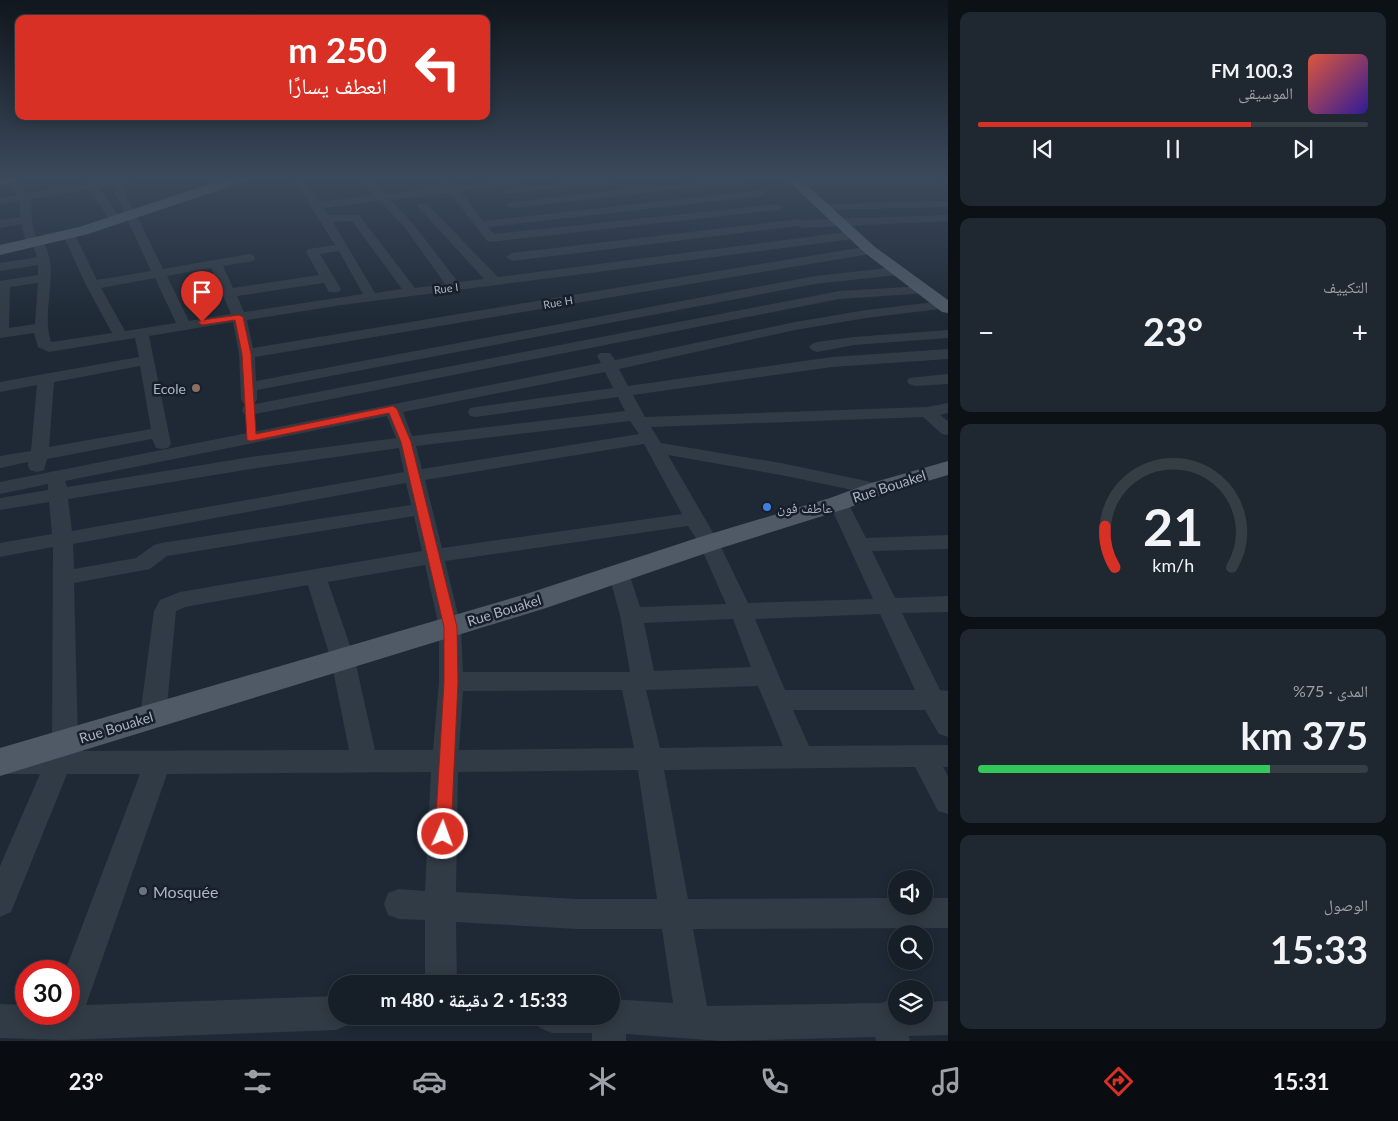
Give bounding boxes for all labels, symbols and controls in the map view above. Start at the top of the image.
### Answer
text: 250 m [288,28,387,70]
icon: left [405,35,470,100]
text: 100.3 FM [1211,59,1293,82]
text: انعطف يسارًا [288,72,387,99]
text: الموسيقى [1238,83,1293,102]
icon: previous [1029,135,1057,163]
icon: pause [1159,135,1187,163]
icon: next [1289,135,1317,163]
pin [181,271,223,322]
text: التكييف [1323,277,1368,296]
icon: arrive [188,278,216,306]
street label: Rue I [433,280,459,296]
street label: Rue H [542,293,574,311]
text: 23° [1143,308,1203,354]
text: − [978,315,994,349]
text: + [1352,315,1368,349]
place label: Ecole [153,380,186,397]
marker: Ecole [190,382,202,394]
street label: Rue Bouakel [850,466,928,506]
text: 21 [1143,495,1203,557]
place label: عاطف فون [777,499,833,517]
marker: عاطف فون [761,501,773,513]
text: km/h [1152,554,1194,576]
street label: Rue Bouakel [465,591,543,629]
text: المدى · 75% [1293,681,1368,700]
street label: Rue Bouakel [77,708,155,746]
text: 375 km [1241,712,1368,758]
position arrow [416,807,468,859]
map controls [888,870,933,1025]
button: sound [888,870,933,915]
place label: Mosquée [153,882,218,901]
marker: Mosquée [137,885,149,897]
text: الوصول [1324,895,1368,914]
button: search [888,925,933,970]
text: 15:33 [1270,926,1368,972]
speed limit sign: 30 [15,960,80,1025]
button: layers [888,980,933,1025]
text: 15:33 · 2 دقيقة · 480 m [380,988,568,1011]
icon: filters [240,1064,275,1099]
icon: car [412,1064,447,1099]
icon: climate [585,1064,620,1099]
icon: phone [757,1064,792,1099]
icon: music [929,1064,964,1099]
icon: directions [1101,1064,1136,1099]
text: 23° [69,1068,103,1095]
text: 15:31 [1273,1068,1329,1095]

